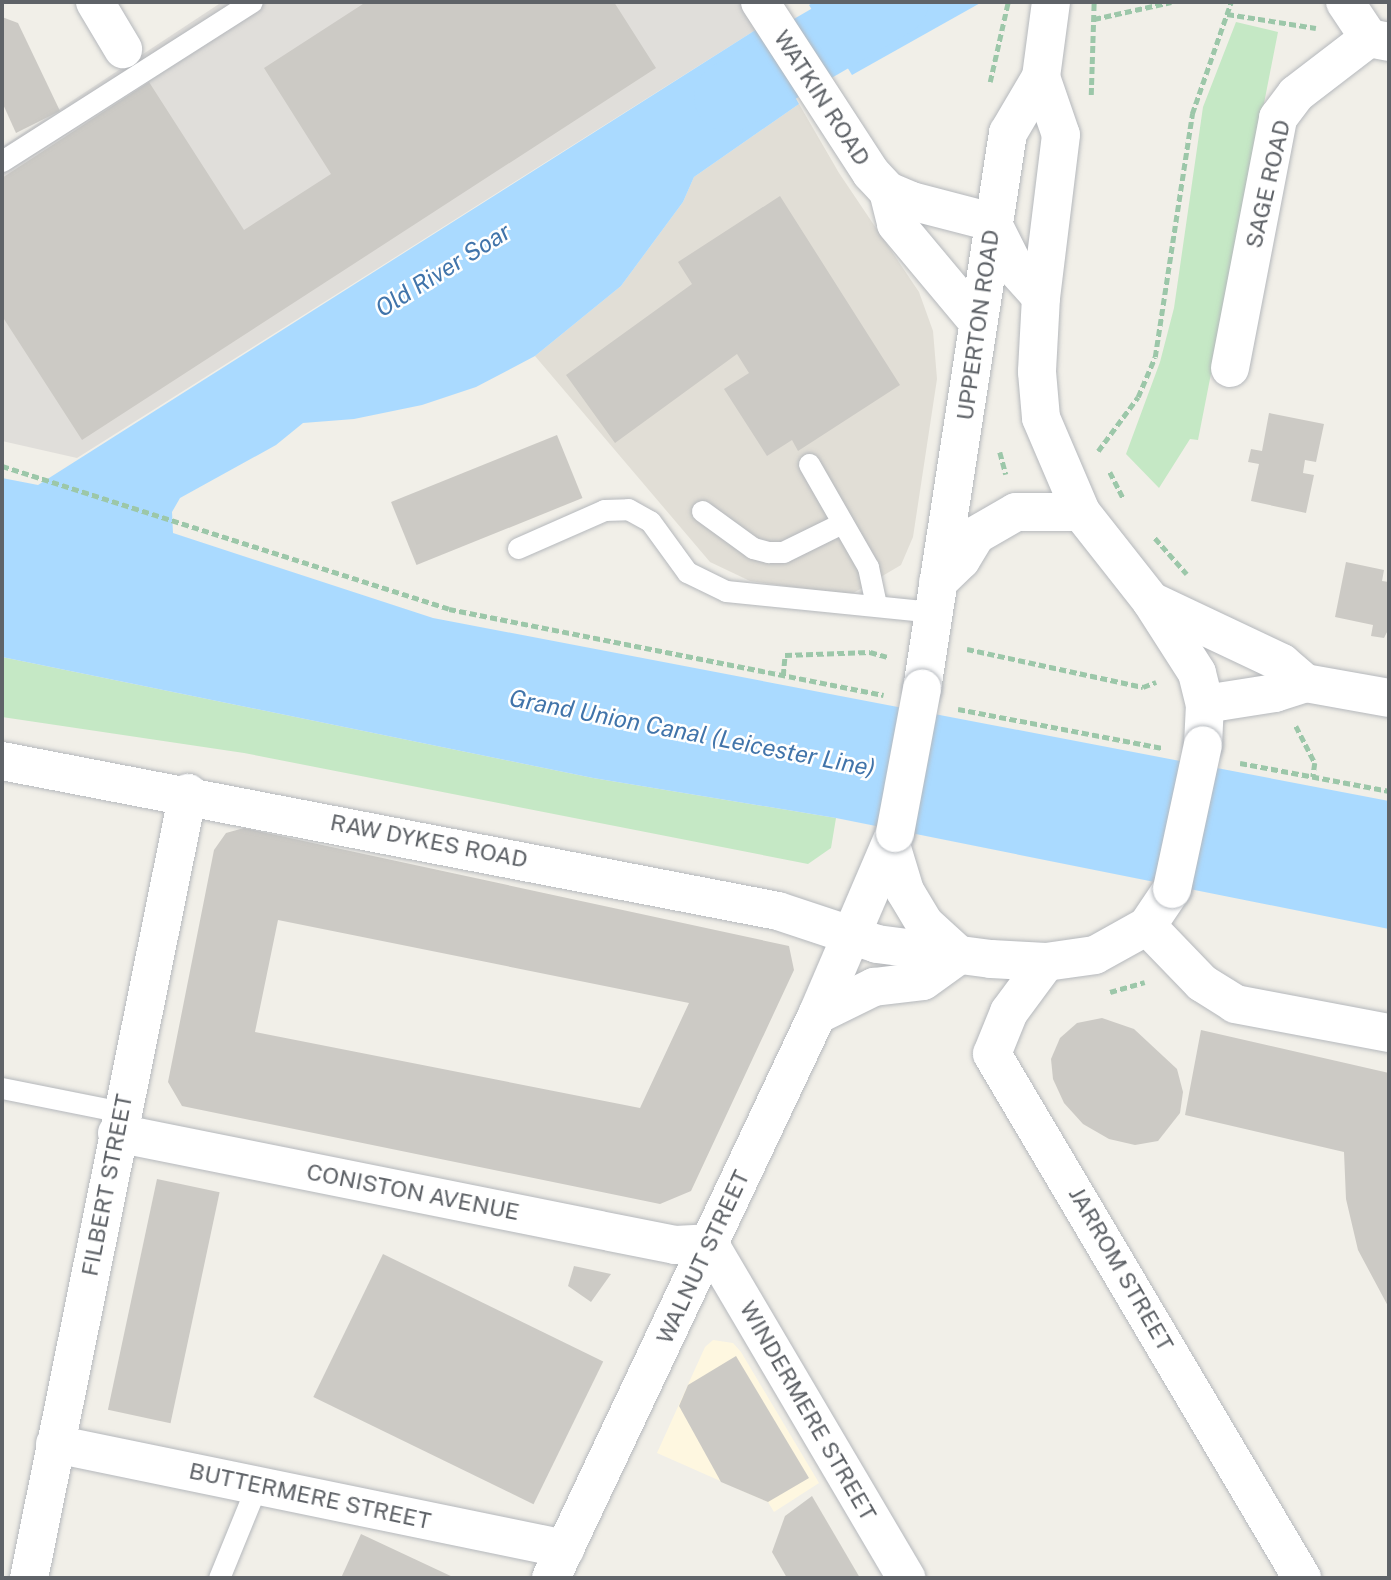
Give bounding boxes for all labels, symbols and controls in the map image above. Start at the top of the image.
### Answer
street label: WATKIN ROAD [768,25,876,171]
street label: SAGE ROAD [1240,117,1296,251]
water label: Old River Soar [370,217,516,323]
street label: UPPERTON ROAD [951,228,1005,422]
water label: Grand Union Canal (Leicester Line) [507,683,877,783]
street label: RAW DYKES ROAD [328,808,530,874]
street label: FILBERT STREET [76,1092,138,1278]
street label: CONISTON AVENUE [304,1158,522,1226]
street label: WALNUT STREET [651,1166,755,1348]
street label: JARROM STREET [1063,1182,1179,1356]
street label: WINDERMERE STREET [734,1296,882,1526]
street label: BUTTERMERE STREET [187,1457,433,1535]

